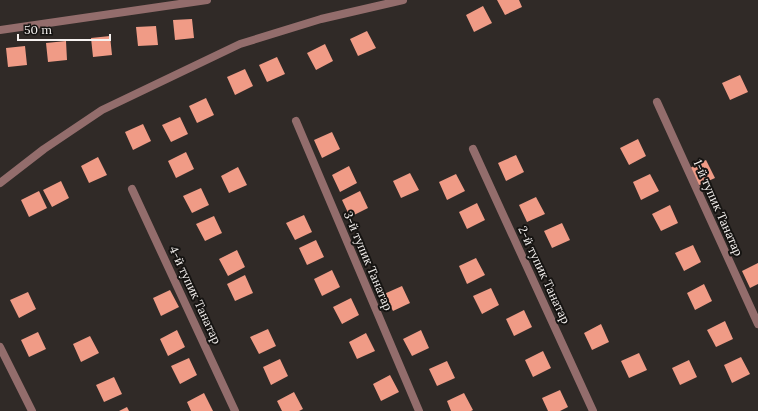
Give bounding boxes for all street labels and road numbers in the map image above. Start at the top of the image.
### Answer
street label: 1-й тупик Танатар [690,157,746,258]
street label: 3-й тупик Танатар [341,209,396,313]
street label: 2-й тупик Танатар [515,224,574,326]
street label: 4-й тупик Танатар [166,243,225,346]

